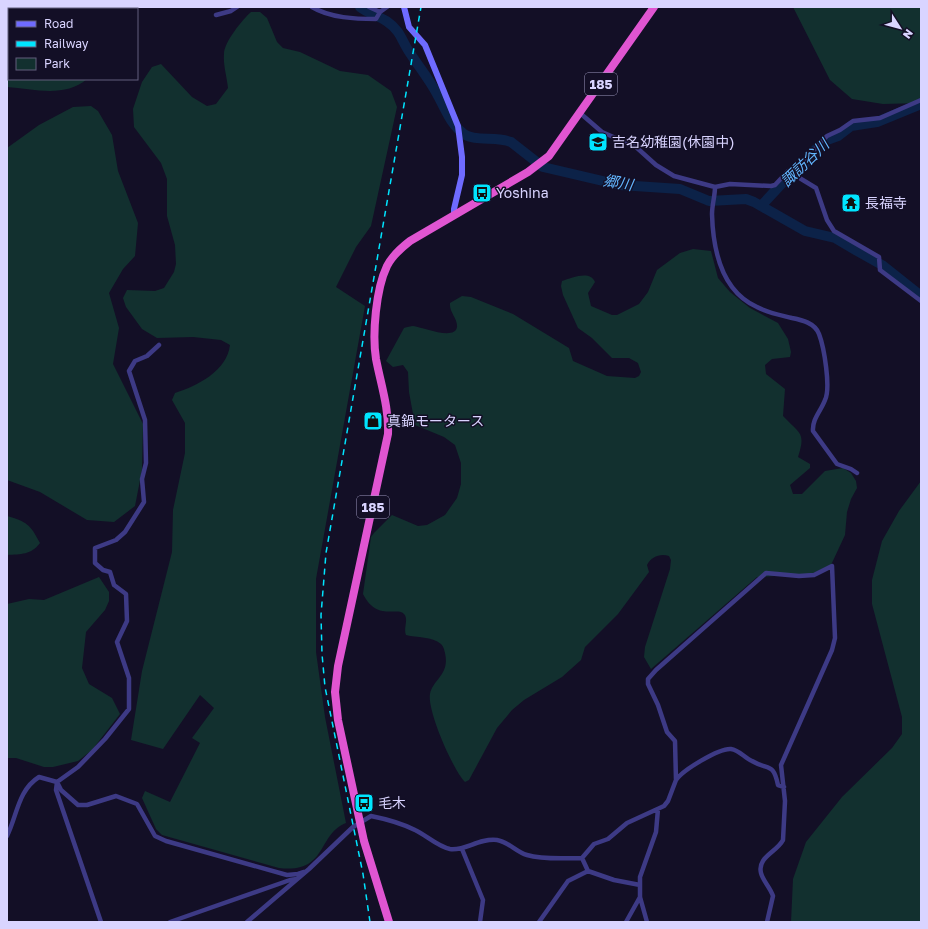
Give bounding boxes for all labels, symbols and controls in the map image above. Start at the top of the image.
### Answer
legend [8,8,138,80]
north arrow [880,8,920,48]
text: Road [44,16,73,31]
text: N [901,27,916,41]
text: Railway [44,36,89,51]
text: Park [44,56,70,71]
road number: 185 [585,73,617,95]
school or university icon: 吉名幼稚園(休園中) [587,131,609,153]
place label: 吉名幼稚園(休園中) [612,133,735,150]
water label: 諏訪谷川 [776,134,834,190]
water label: 郷川 [602,171,636,194]
bus stop icon: Yoshina [471,182,493,204]
place label: Yoshina [496,184,549,201]
temple icon: 長福寺 [840,192,862,214]
place label: 長福寺 [865,194,907,211]
shop icon: 真鍋モータース [362,410,384,432]
place label: 真鍋モータース [387,412,484,429]
road number: 185 [357,496,389,518]
bus stop icon: 毛木 [353,792,375,814]
place label: 毛木 [378,794,406,811]

